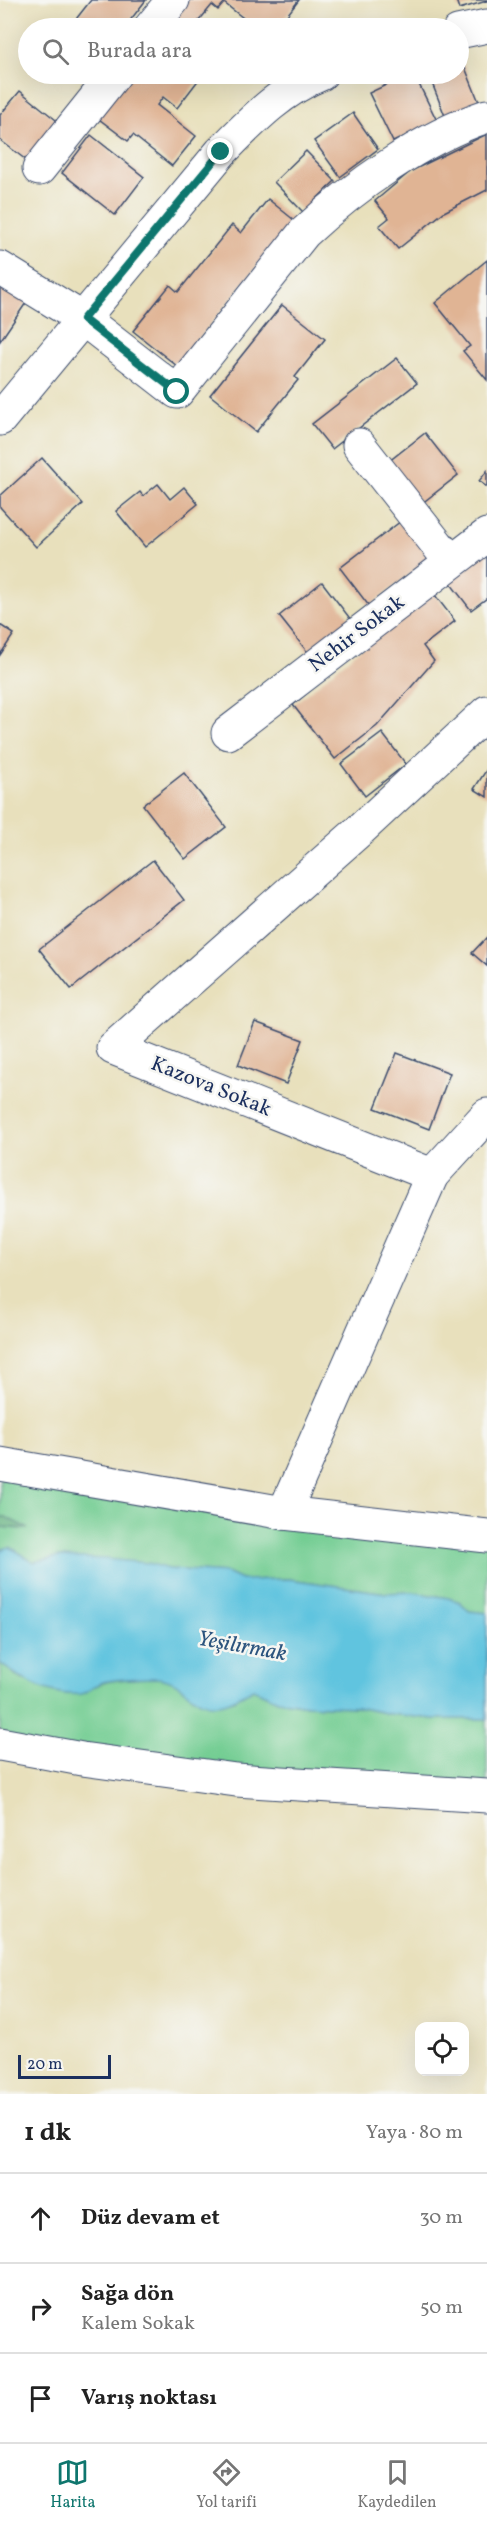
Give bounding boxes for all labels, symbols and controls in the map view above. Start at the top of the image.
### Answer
search box [18,18,469,84]
icon: search [39,35,72,68]
text: Burada ara [87,36,192,67]
route end [207,138,233,164]
route start [163,378,189,404]
street label: Nehir Sokak [303,588,411,680]
street label: Kazova Sokak [146,1050,276,1125]
water label: Yeşilırmak [195,1624,289,1670]
map controls [415,2022,469,2076]
button: locate [415,2022,469,2076]
scale bar [18,2052,111,2080]
text: 20 m [27,2054,62,2076]
text: 1 dk [24,2115,71,2151]
text: Yaya · 80 m [366,2119,463,2147]
icon: ahead [24,2202,57,2235]
text: Düz devam et [81,2203,220,2234]
text: 30 m [419,2204,463,2232]
text: Sağa dön [81,2279,174,2310]
icon: right [24,2292,57,2325]
text: 50 m [420,2294,463,2322]
text: Kalem Sokak [81,2310,195,2338]
icon: arrive [24,2382,57,2415]
text: Varış noktası [81,2383,217,2414]
tab: Harita [50,2456,95,2514]
tab: Yol tarifi [196,2456,257,2514]
tab: Kaydedilen [357,2456,437,2514]

